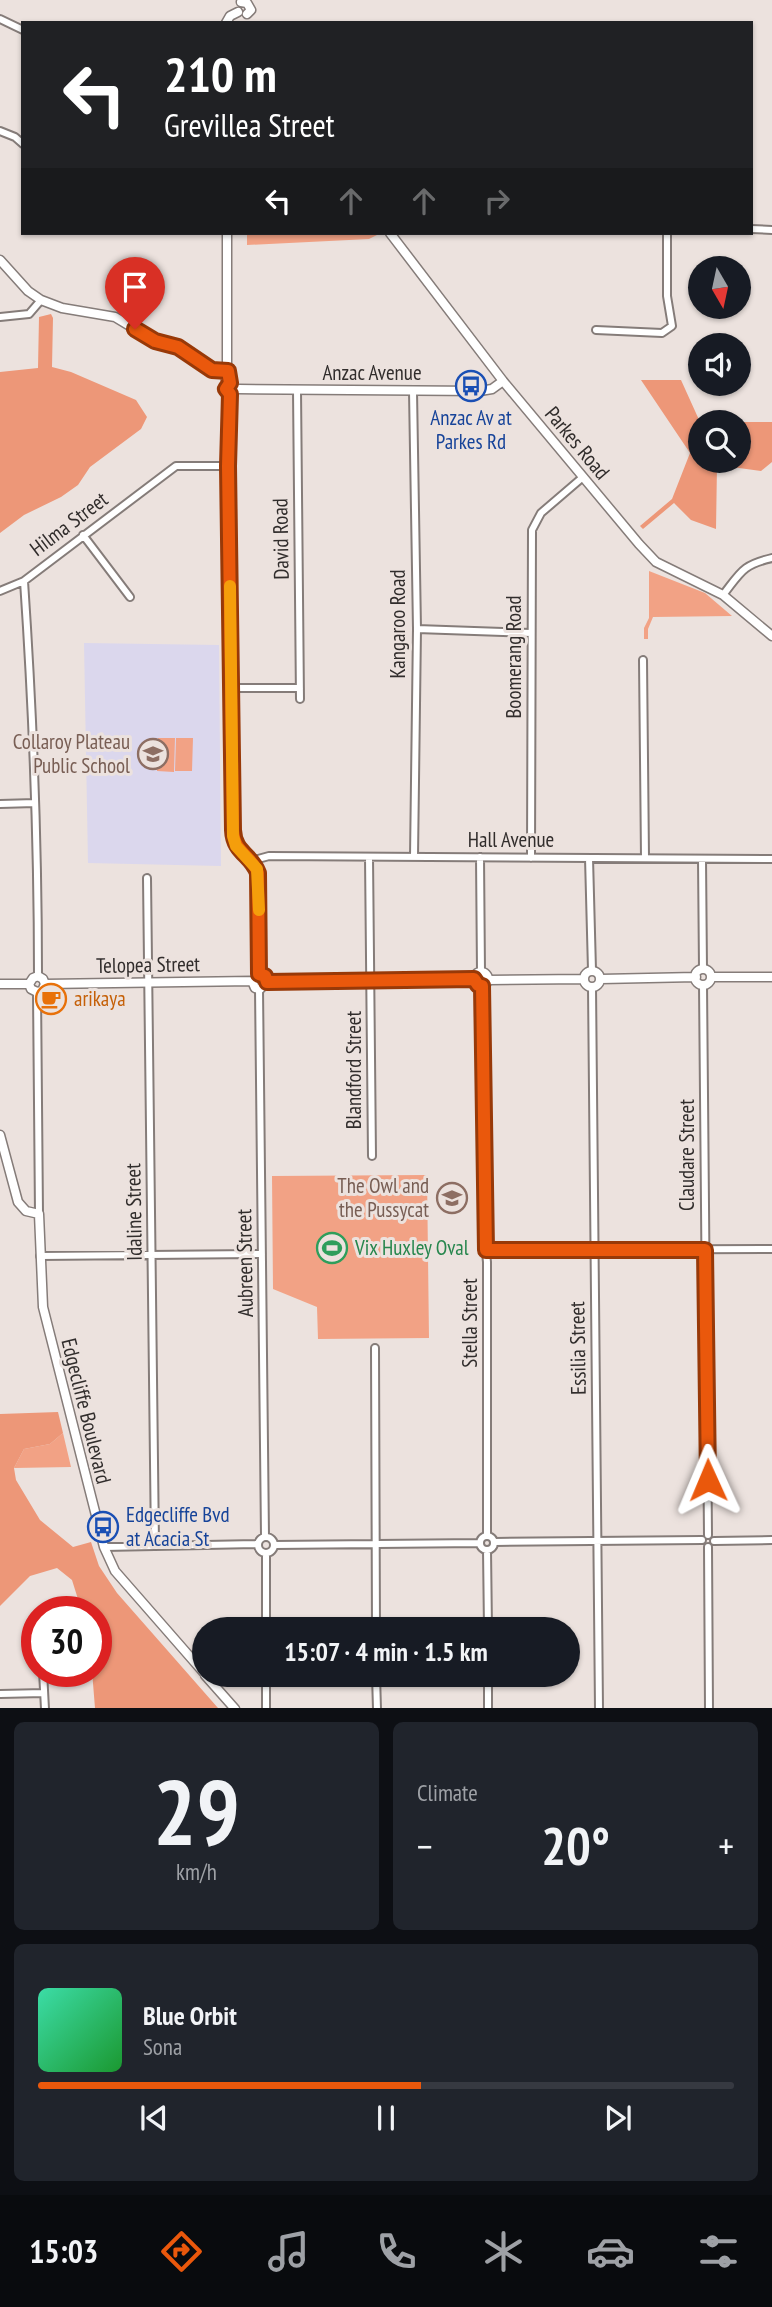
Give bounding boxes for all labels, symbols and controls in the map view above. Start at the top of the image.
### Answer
text: 210 m [164,42,277,106]
icon: left [49,49,140,140]
text: Grevillea Street [164,104,335,146]
icon: left [259,182,297,220]
icon: ahead [332,182,370,220]
icon: ahead [405,182,443,220]
icon: right [478,182,516,220]
north arrow [688,256,751,318]
map controls [688,256,751,473]
pin [105,257,165,329]
icon: arrive [116,268,154,306]
button: sound [688,333,751,396]
street label: Anzac Avenue [322,359,422,386]
bus stop icon: Anzac Av at Parkes Rd [454,369,488,403]
street label: Parkes Road [539,401,616,485]
place label: Anzac Av at Parkes Rd [430,404,512,455]
button: search [688,410,751,473]
street label: Hilma Street [24,485,113,562]
street label: David Road [266,498,295,580]
street label: Kangaroo Road [384,569,411,679]
street label: Boomerang Road [500,595,527,719]
place label: Collaroy Plateau Public School [13,728,130,779]
school or university icon: Collaroy Plateau Public School [136,737,170,771]
street label: Hall Avenue [468,826,554,853]
street label: Telopea Street [96,950,200,979]
cafe icon: arikaya [34,982,68,1016]
place label: arikaya [74,985,126,1012]
street label: Blandford Street [340,1010,367,1129]
street label: Claudare Street [673,1099,700,1211]
street label: Idaline Street [119,1163,148,1261]
place label: The Owl and the Pussycat [337,1172,429,1223]
school or university icon: The Owl and the Pussycat [435,1181,469,1215]
street label: Aubreen Street [230,1208,259,1317]
sports icon: Vix Huxley Oval [315,1231,349,1265]
place label: Vix Huxley Oval [354,1234,469,1261]
street label: Stella Street [456,1278,483,1368]
street label: Essilia Street [563,1301,592,1395]
street label: Edgecliffe Boulevard [55,1335,118,1486]
position arrow [671,1443,745,1517]
place label: Edgecliffe Bvd at Acacia St [126,1501,230,1552]
bus stop icon: Edgecliffe Bvd at Acacia St [86,1510,120,1544]
speed limit sign: 30 [21,1596,112,1687]
text: 15:07 · 4 min · 1.5 km [284,1635,488,1668]
text: 29 [153,1752,240,1870]
text: Climate [417,1778,478,1807]
text: 20° [541,1812,610,1879]
text: − [417,1821,433,1870]
text: + [718,1821,734,1870]
text: km/h [176,1857,217,1886]
text: Blue Orbit [143,1999,237,2032]
text: Sona [143,2032,182,2061]
icon: previous [135,2099,173,2137]
icon: pause [367,2099,405,2137]
icon: next [599,2099,637,2137]
icon: directions [157,2227,206,2276]
icon: music [264,2227,313,2276]
icon: phone [372,2227,421,2276]
icon: climate [479,2227,528,2276]
icon: car [586,2227,635,2276]
icon: filters [694,2227,743,2276]
text: 15:03 [29,2230,98,2272]

